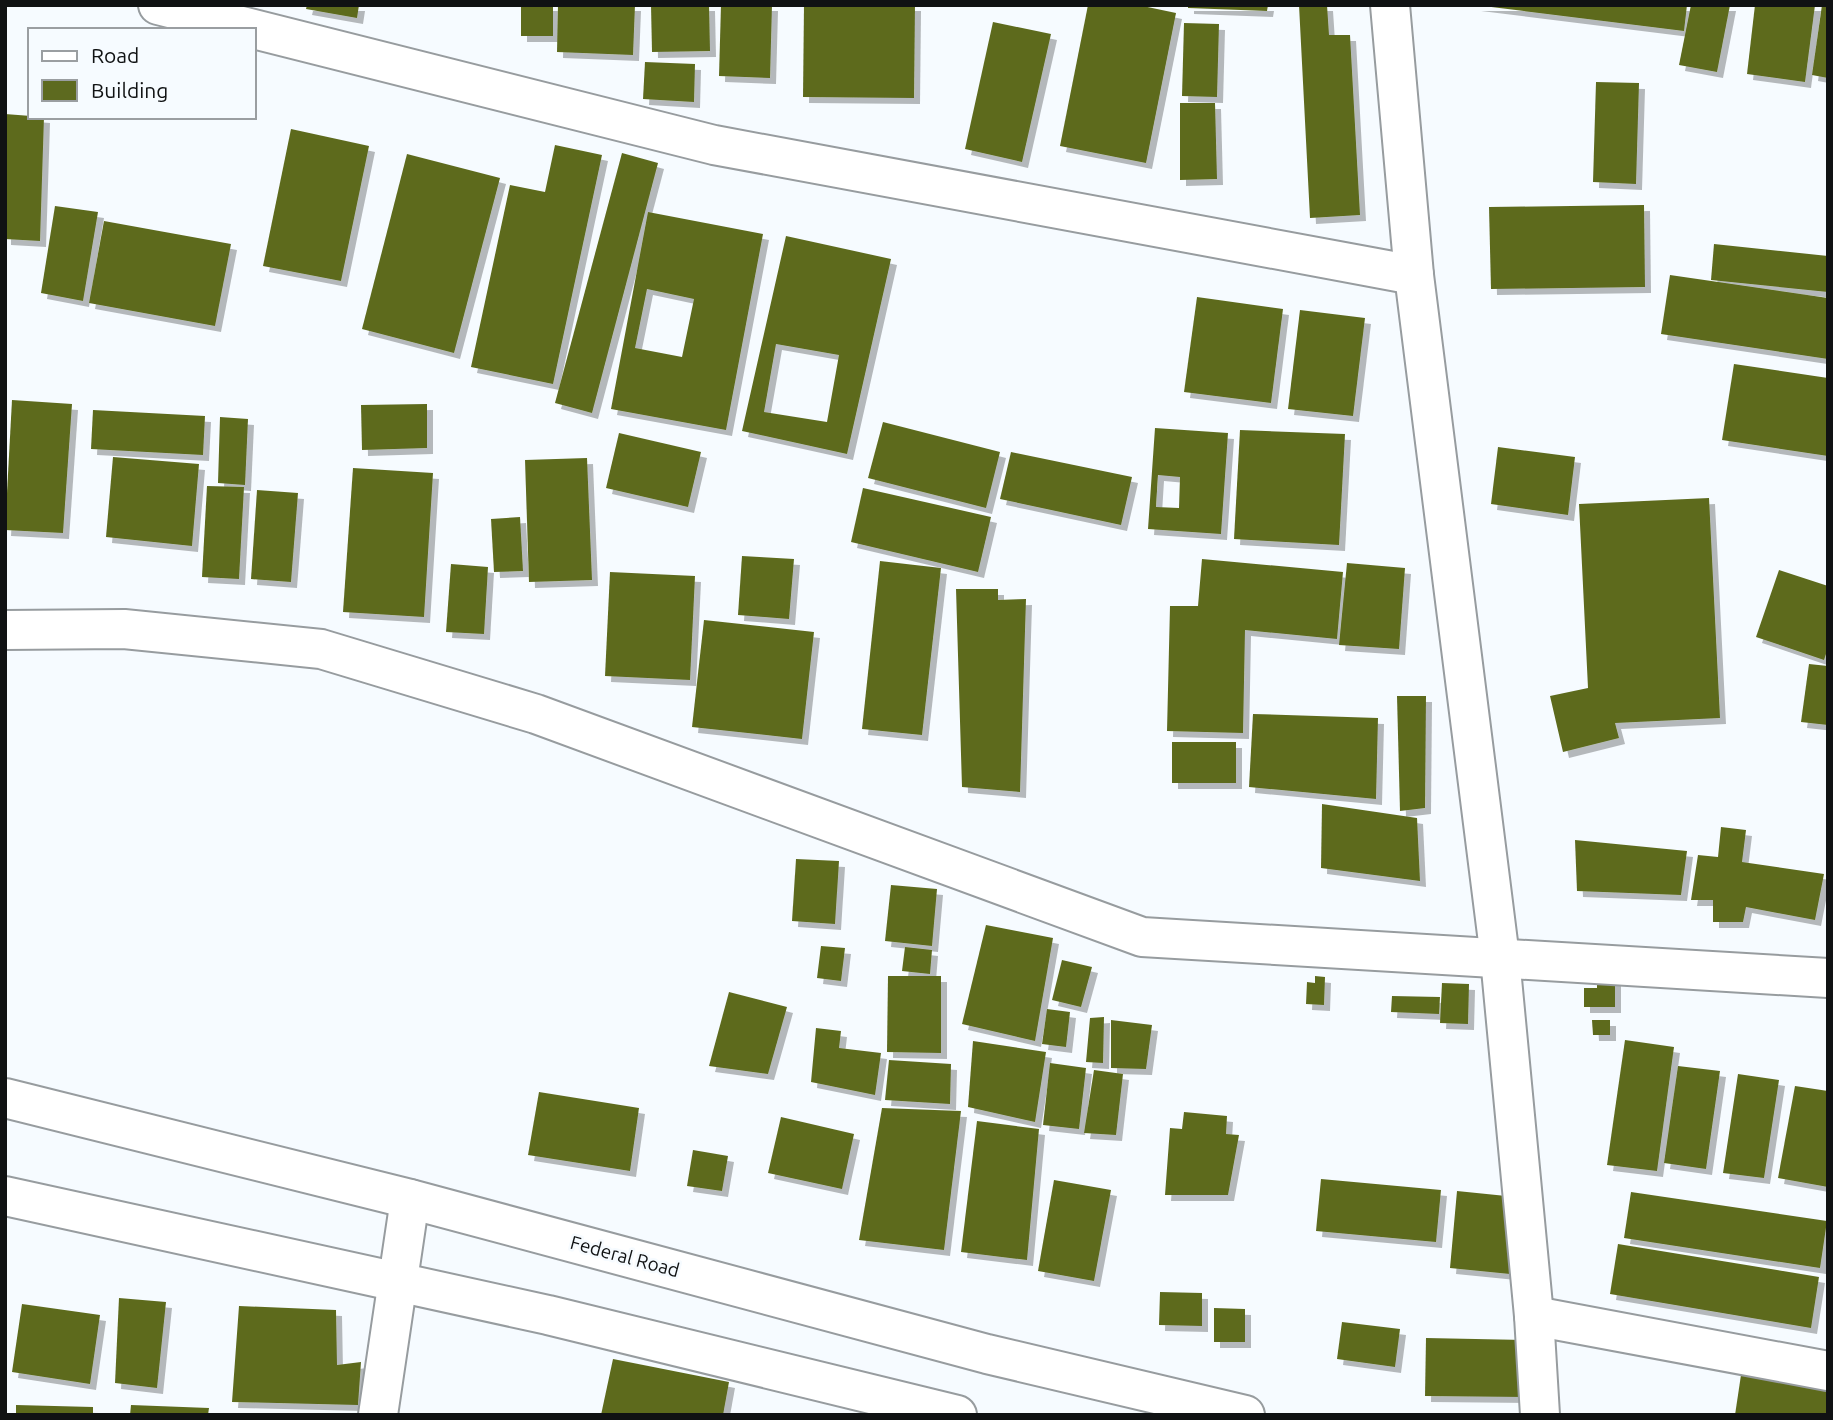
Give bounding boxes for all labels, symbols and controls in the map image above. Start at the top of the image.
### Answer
legend [28,28,256,119]
text: Road [91,43,139,67]
text: Building [91,78,168,102]
street label: Federal Road [568,1231,682,1281]

